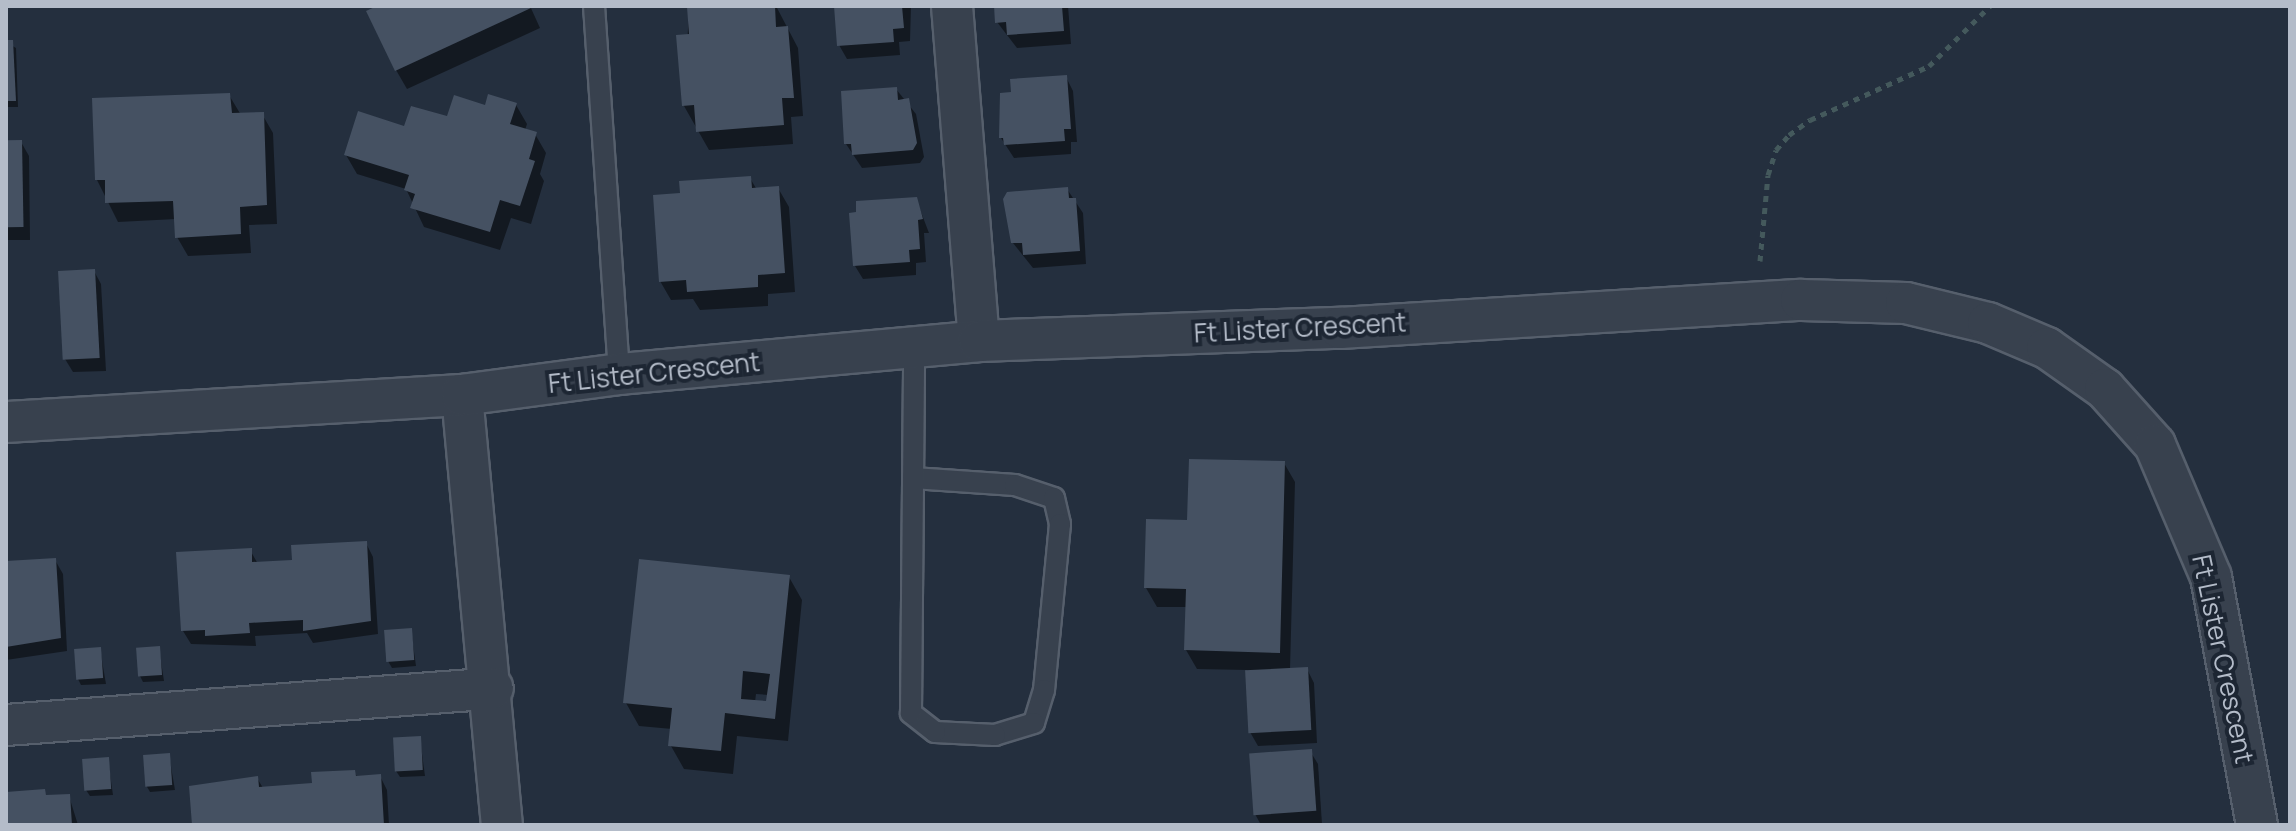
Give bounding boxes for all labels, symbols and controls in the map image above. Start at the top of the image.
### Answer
street label: Ft Lister Crescent [1193,307,1407,349]
street label: Ft Lister Crescent [547,346,761,400]
street label: Ft Lister Crescent [2186,552,2260,766]

